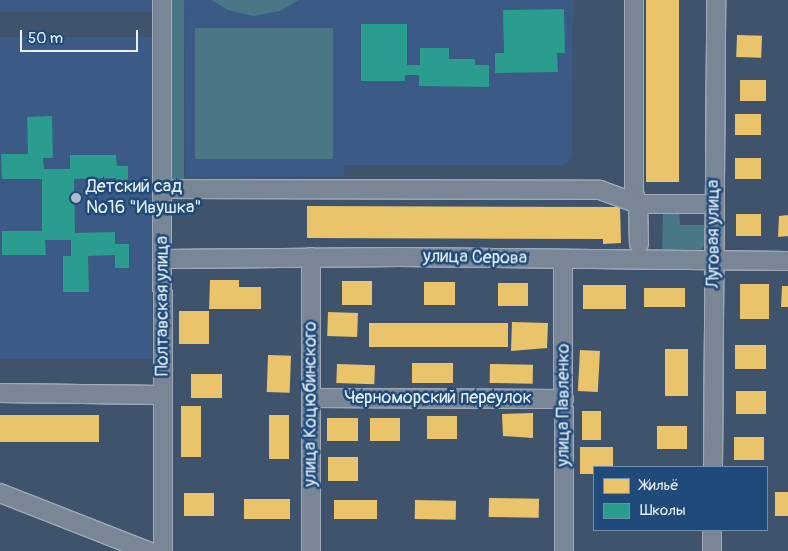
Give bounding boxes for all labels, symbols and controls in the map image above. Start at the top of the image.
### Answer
scale bar [22,20,140,52]
text: 50 m [28,29,63,48]
place label: Детский сад №16 "Ивушка" [86,177,202,220]
street label: Луговая улица [703,180,725,288]
marker: Детский сад №16 "Ивушка" [70,192,82,204]
street label: Полтавская улица [152,236,174,376]
street label: улица Серова [423,246,527,270]
street label: улица Коцюбинского [300,321,322,487]
street label: улица Павленко [553,343,575,467]
street label: Черноморский переулок [344,387,532,409]
legend [593,466,768,531]
text: Жильё [640,476,679,495]
text: Школы [640,501,686,520]

